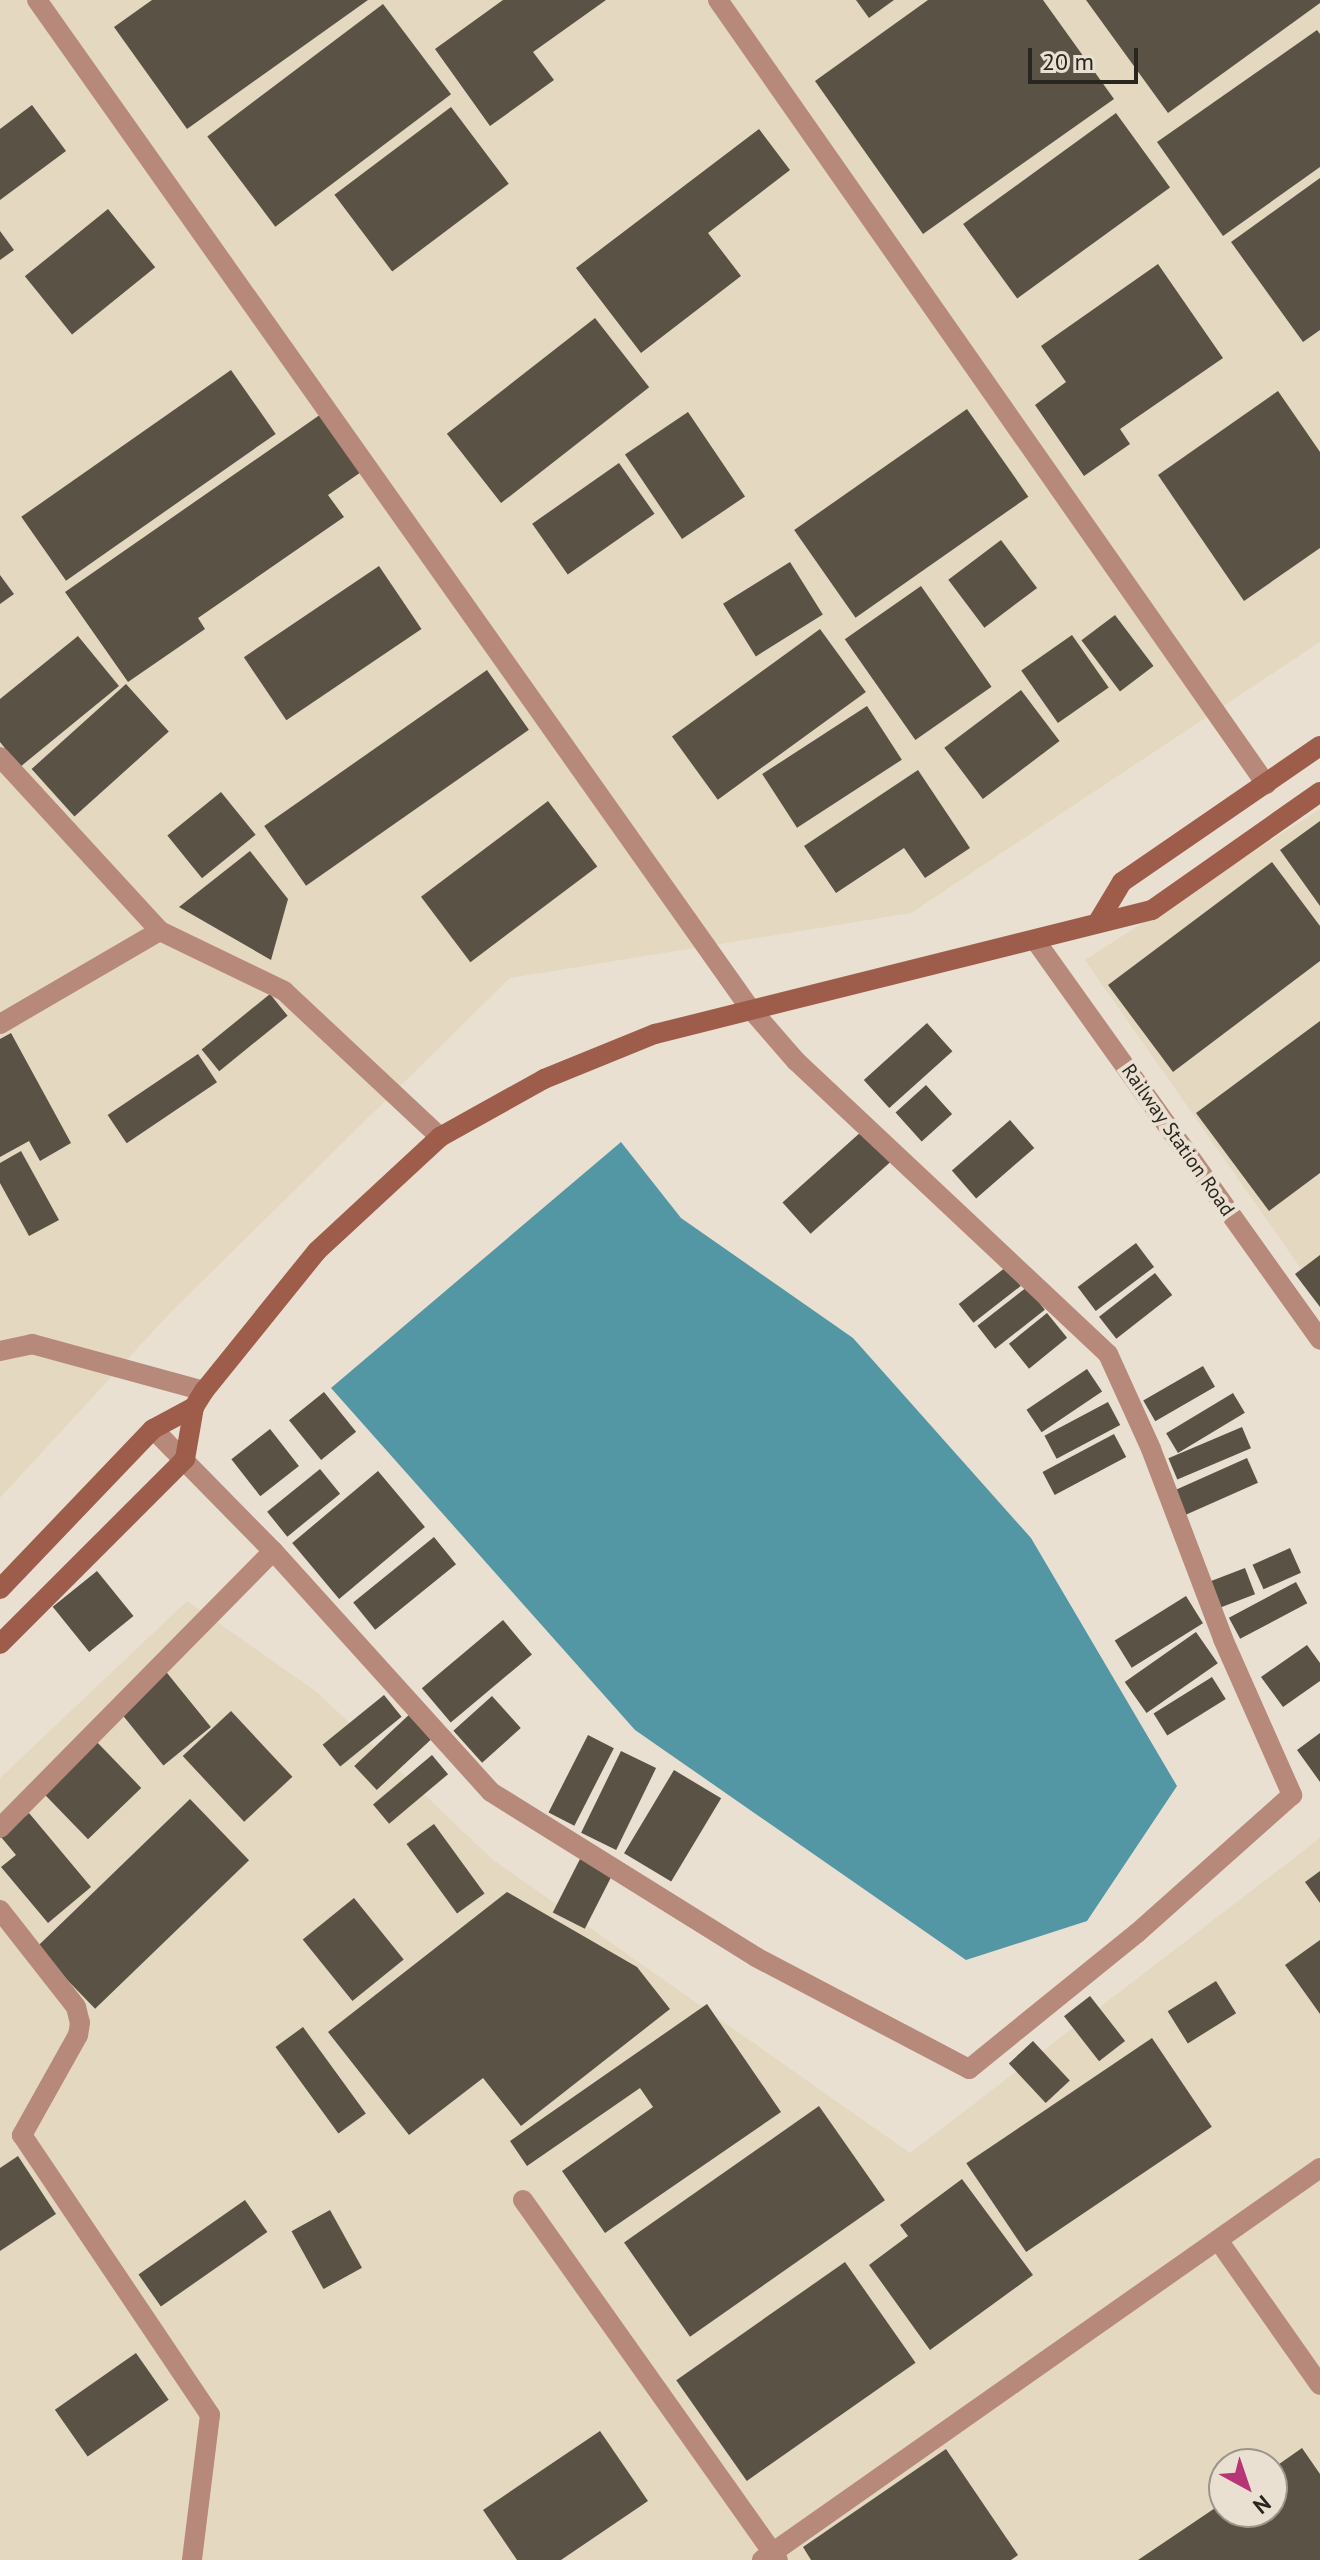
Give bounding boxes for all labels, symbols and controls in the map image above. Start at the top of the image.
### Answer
scale bar [1032,32,1142,82]
text: 20 m [1042,46,1094,77]
street label: Railway Station Road [1116,1059,1240,1221]
north arrow [1208,2448,1288,2528]
text: N [1248,2489,1277,2520]

